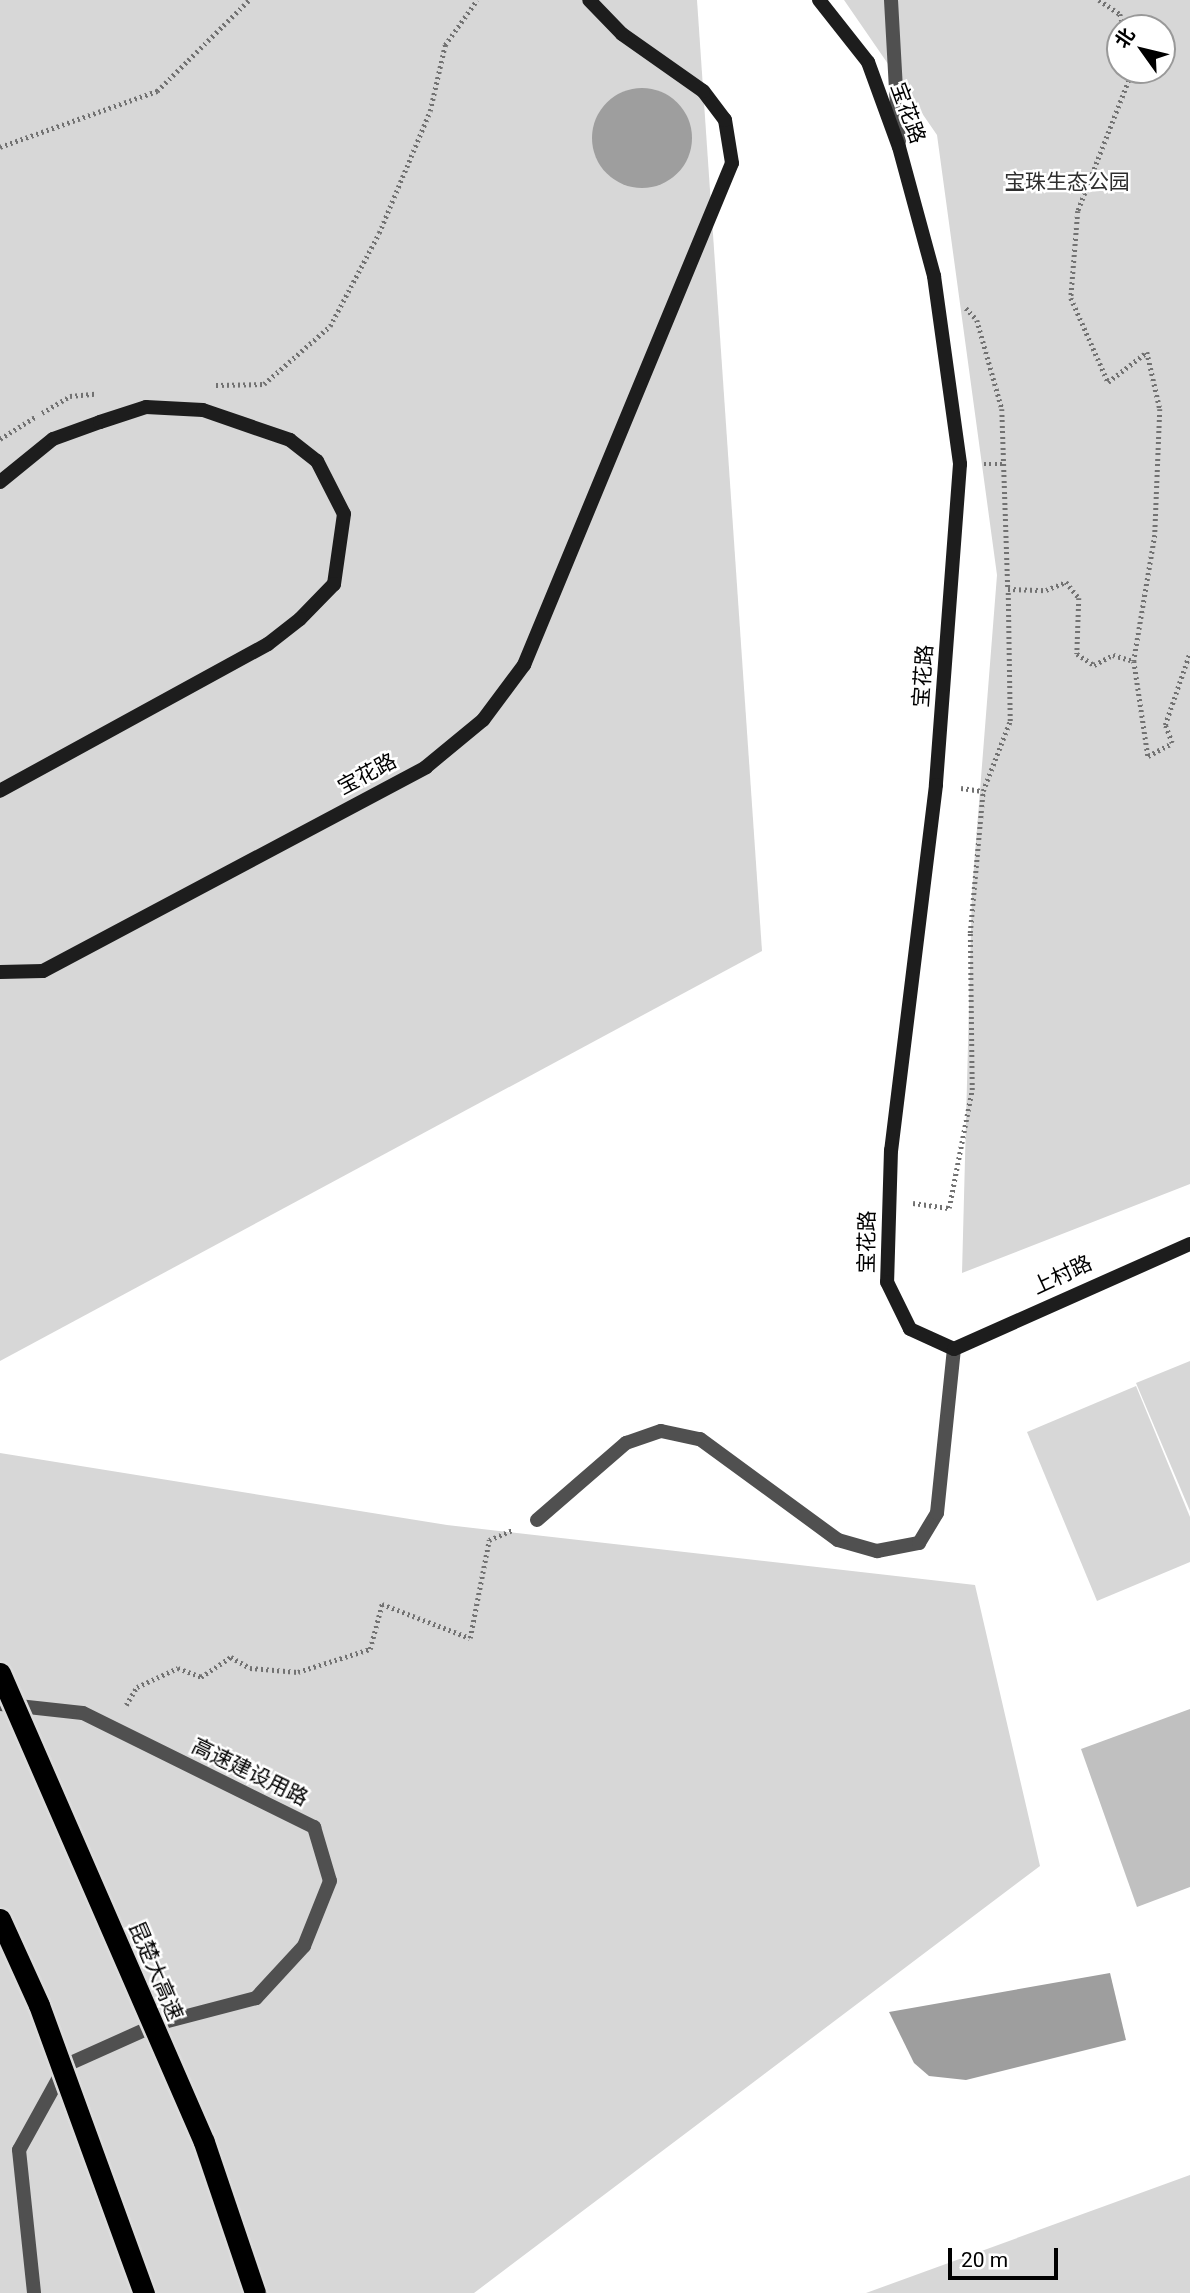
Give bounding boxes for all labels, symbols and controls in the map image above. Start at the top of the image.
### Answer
north arrow [1106,14,1176,84]
text: 北 [1110,24,1140,52]
street label: 宝花路 [885,79,931,147]
park label: 宝珠生态公园 [1004,169,1130,195]
street label: 宝花路 [908,644,938,708]
street label: 宝花路 [333,748,401,800]
street label: 宝花路 [854,1210,880,1274]
street label: 上村路 [1028,1250,1096,1300]
street label: 高速建设用路 [188,1733,312,1811]
street label: 昆楚大高速 [124,1918,188,2024]
scale bar [952,2234,1062,2278]
text: 20 m [961,2248,1008,2272]

